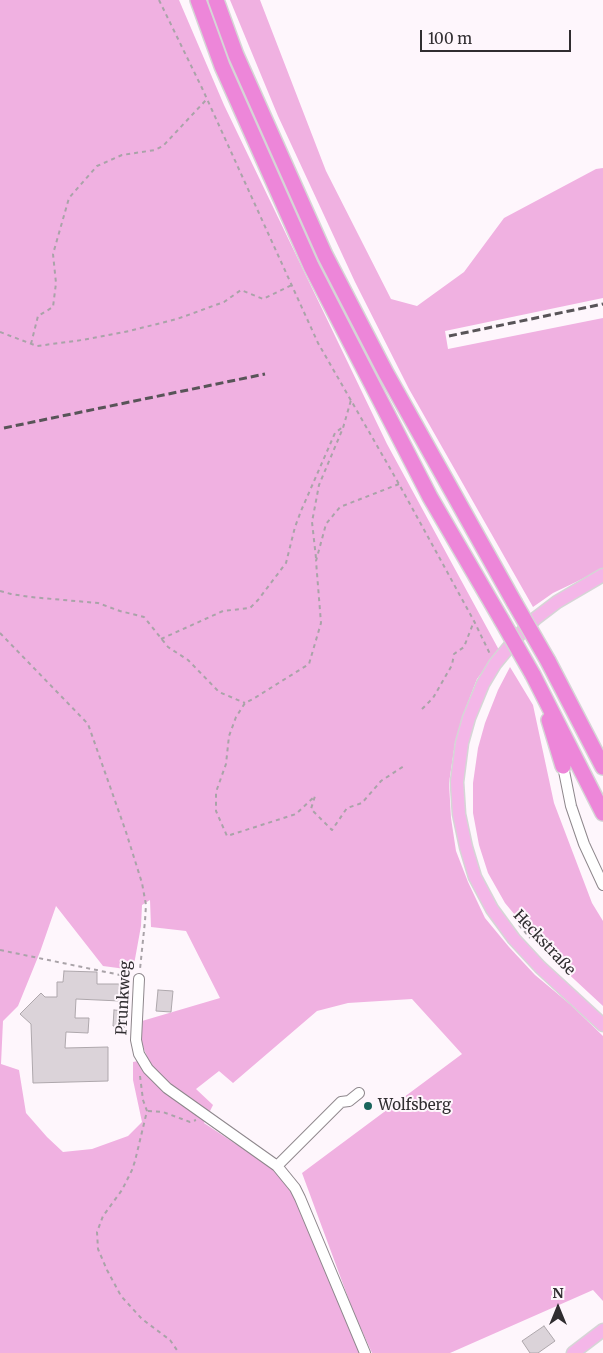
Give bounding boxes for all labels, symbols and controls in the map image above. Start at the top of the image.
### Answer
scale bar [423,20,574,52]
text: 100 m [428,29,472,48]
street label: Heckstraße [509,907,579,979]
street label: Prunkweg [113,960,135,1036]
place label: Wolfsberg [378,1097,451,1115]
marker: Wolfsberg [362,1100,374,1112]
north arrow [533,1283,583,1333]
text: N [552,1284,564,1302]

